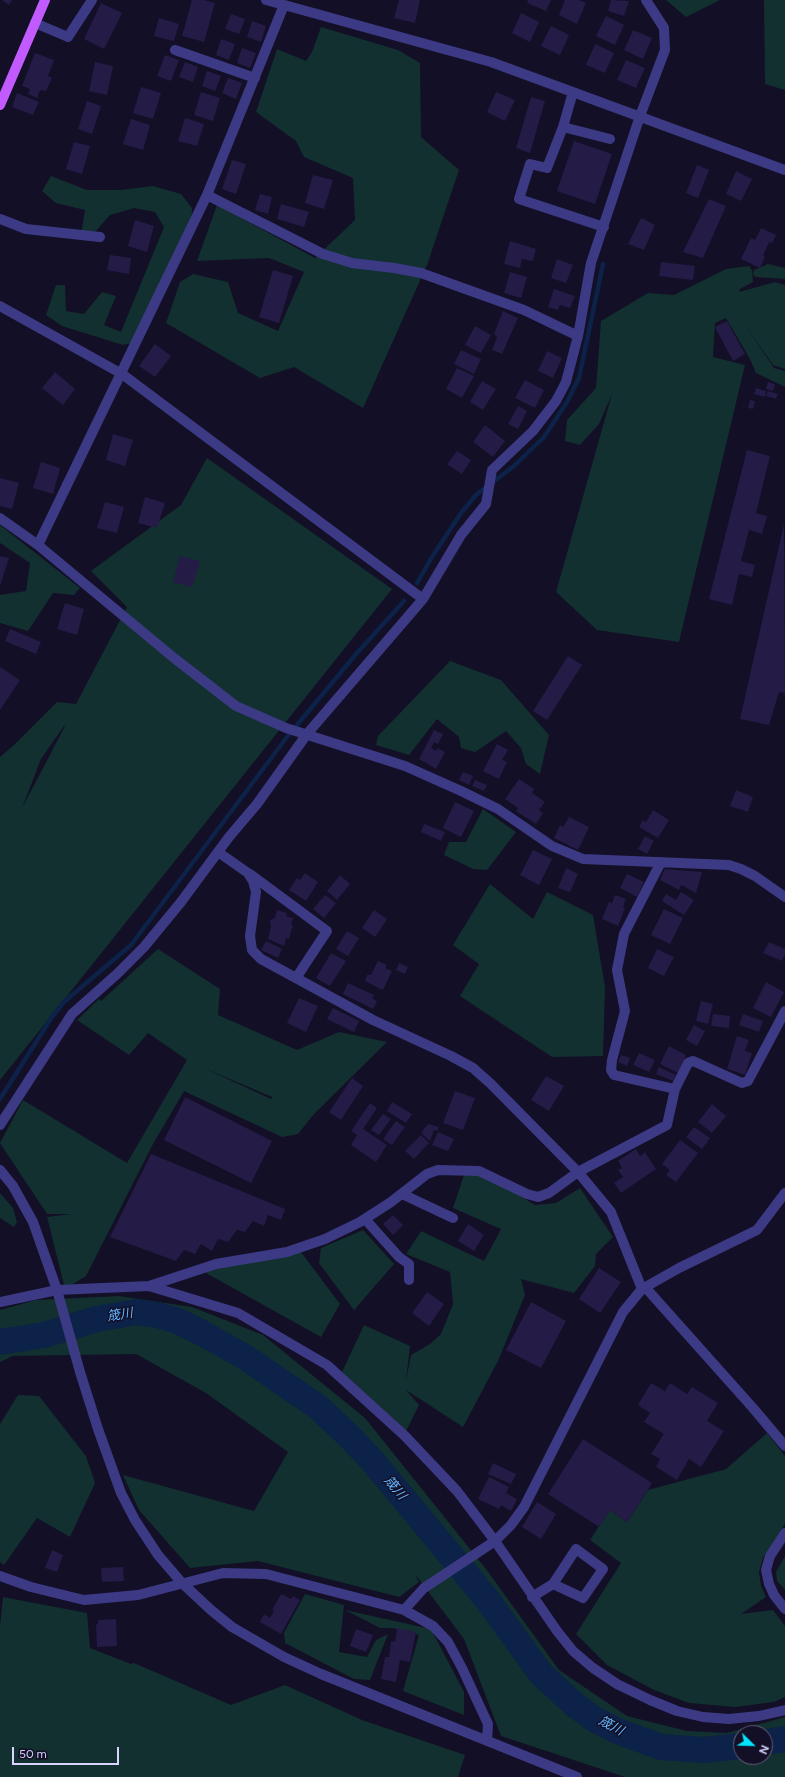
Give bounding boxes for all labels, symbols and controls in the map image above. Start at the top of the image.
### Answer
water label: 筬川 [106,1305,134,1325]
water label: 筬川 [381,1473,409,1503]
water label: 筬川 [596,1713,626,1739]
north arrow [733,1725,773,1765]
scale bar [14,1739,121,1765]
text: N [756,1743,771,1756]
text: 50 m [19,1747,47,1761]

